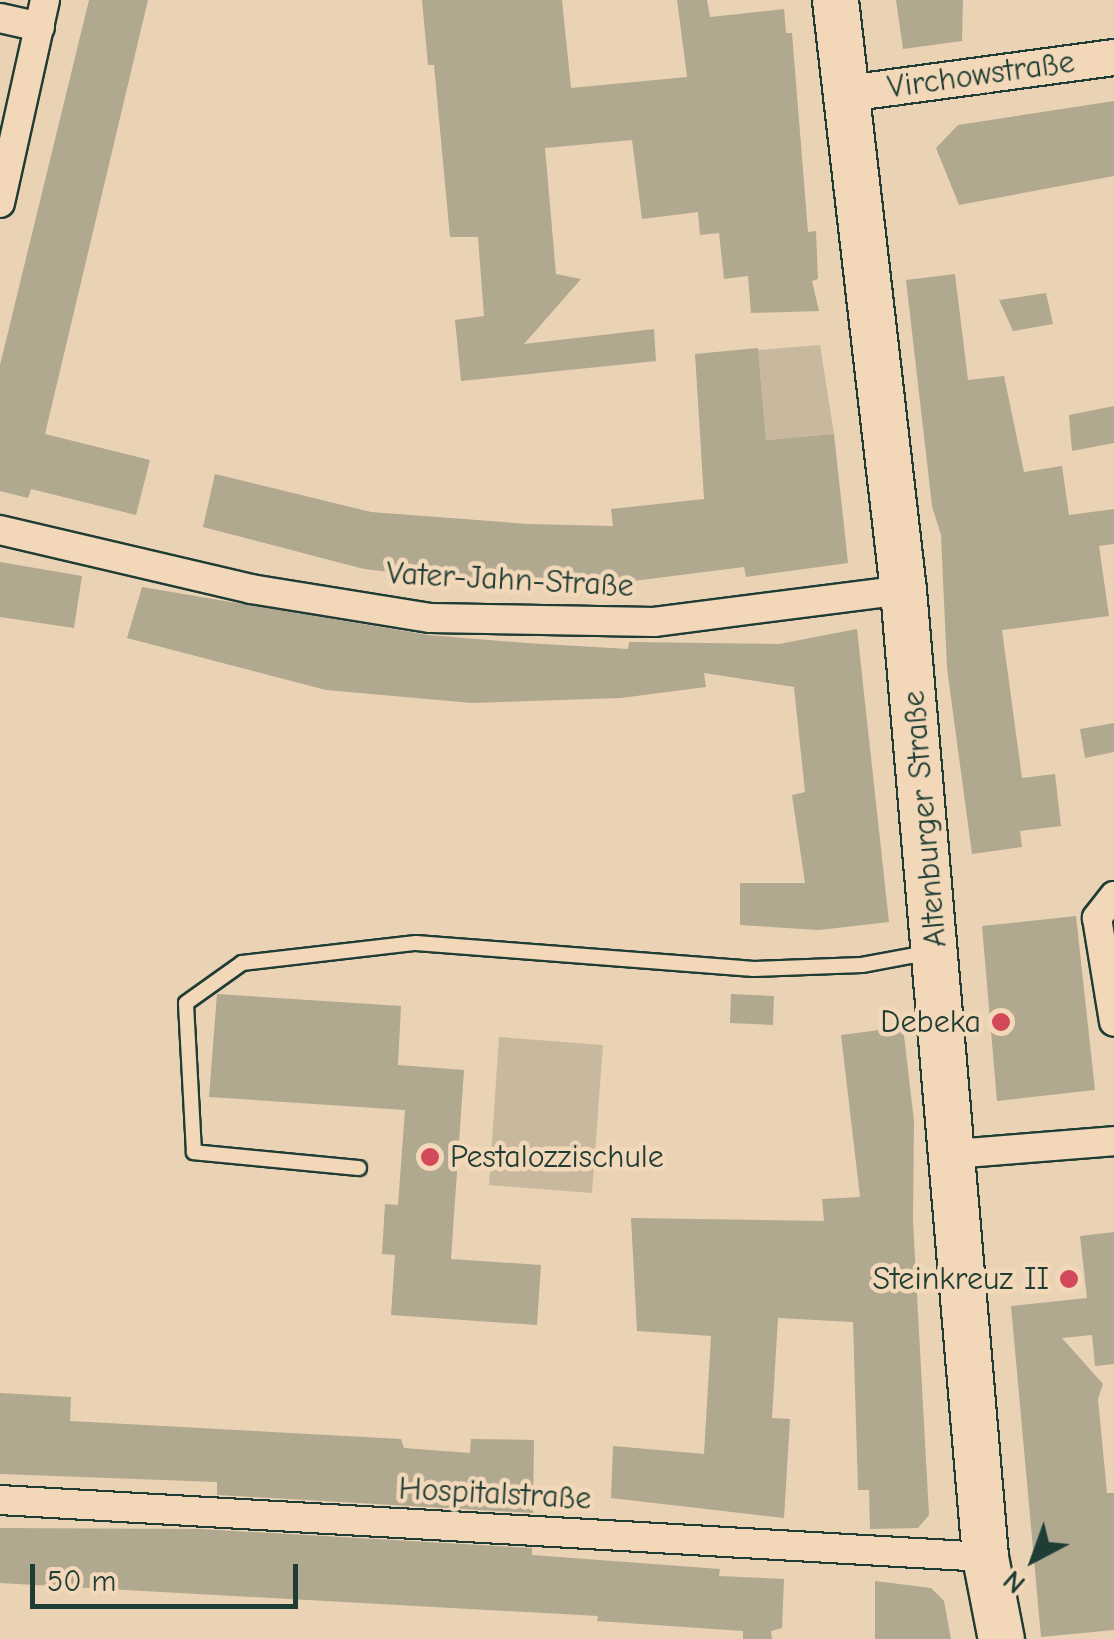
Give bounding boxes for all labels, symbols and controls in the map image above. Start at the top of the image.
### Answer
street label: Virchowstraße [885,43,1077,107]
street label: Vater-Jahn-Straße [385,554,635,606]
street label: Altenburger Straße [895,689,955,949]
place label: Debeka [880,1003,981,1041]
marker: Debeka [990,1011,1012,1033]
place label: Pestalozzischule [450,1138,664,1176]
marker: Pestalozzischule [419,1146,441,1168]
place label: Steinkreuz II [872,1260,1049,1298]
marker: Steinkreuz II [1058,1268,1080,1290]
street label: Hospitalstraße [398,1470,592,1518]
north arrow [984,1509,1084,1609]
scale bar [35,1544,302,1606]
text: 50 m [47,1564,116,1599]
text: N [997,1564,1032,1600]

